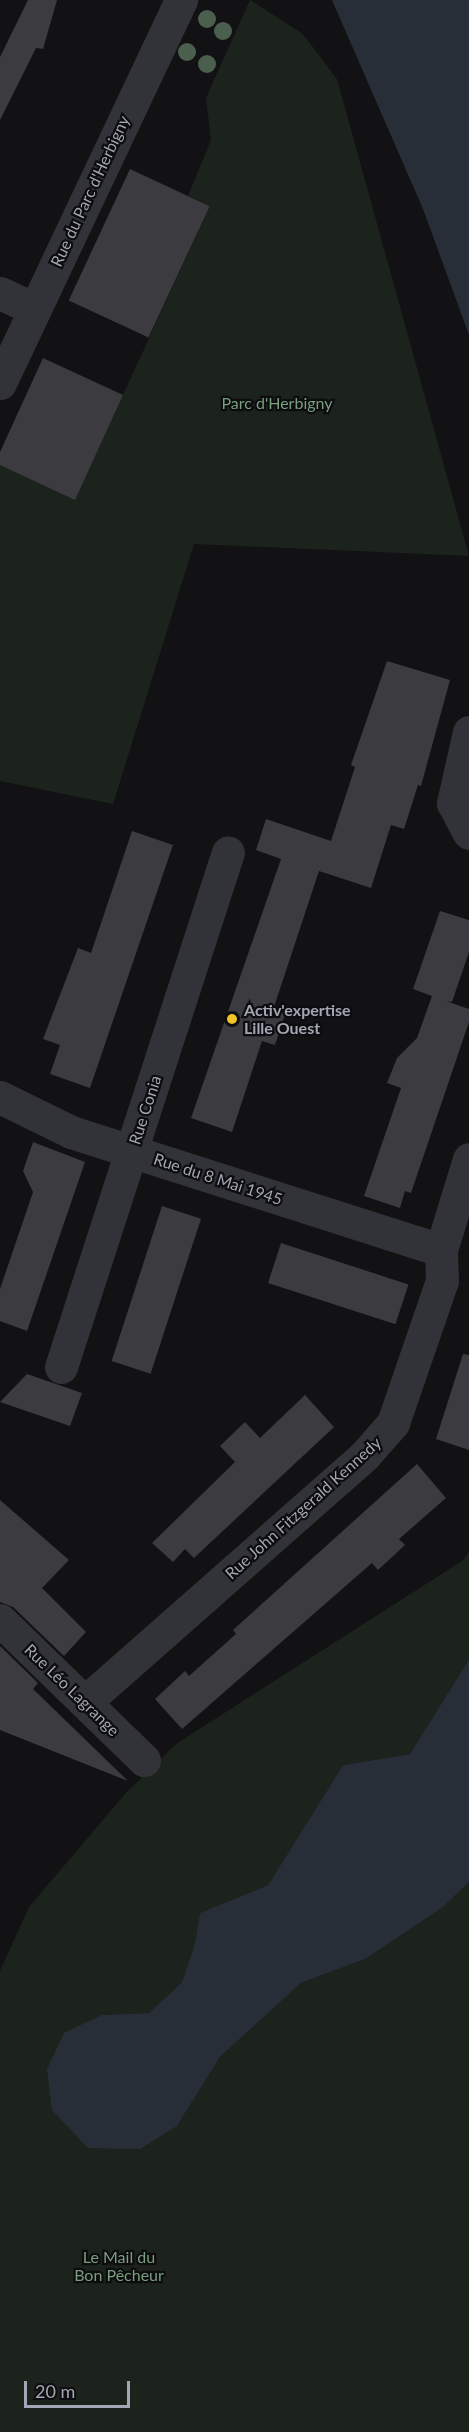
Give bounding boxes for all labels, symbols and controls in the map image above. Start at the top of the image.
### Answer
street label: Rue du Parc d'Herbigny [47,113,133,269]
park label: Parc d'Herbigny [221,393,333,413]
place label: Activ'expertise Lille Ouest [244,1000,351,1038]
marker: Activ'expertise Lille Ouest [225,1012,239,1026]
street label: Rue Conia [125,1073,165,1147]
street label: Rue du 8 Mai 1945 [151,1149,285,1209]
street label: Rue John Fitzgerald Kennedy [221,1433,385,1583]
street label: Rue Léo Lagrange [21,1640,123,1740]
park label: Le Mail du Bon Pêcheur [74,2247,164,2285]
scale bar [27,2369,134,2407]
text: 20 m [35,2380,75,2402]

